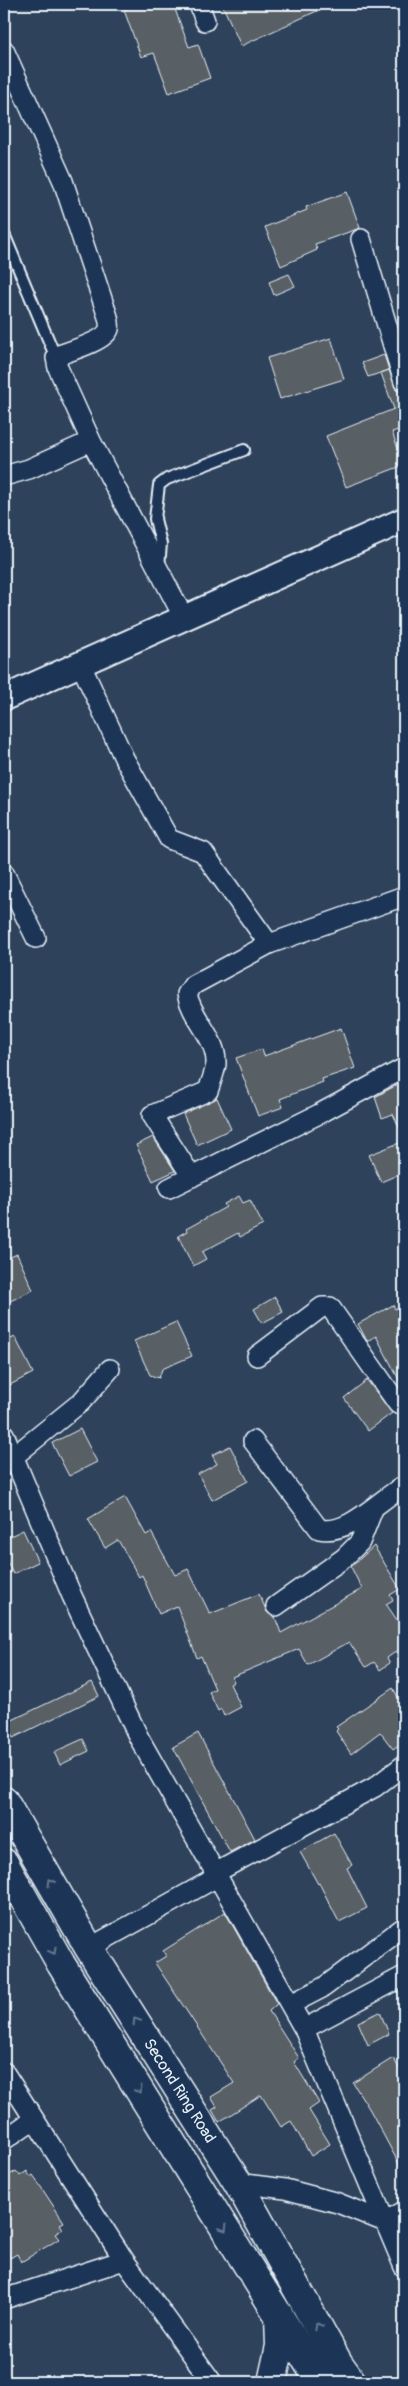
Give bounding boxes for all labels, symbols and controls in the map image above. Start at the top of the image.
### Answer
one-way arrow [47,1879,57,1888]
one-way arrow [47,1946,57,1955]
one-way arrow [132,2017,142,2026]
street label: Second Ring Road [139,2035,220,2147]
one-way arrow [132,2084,142,2093]
one-way arrow [218,2222,228,2231]
one-way arrow [314,2322,324,2331]

